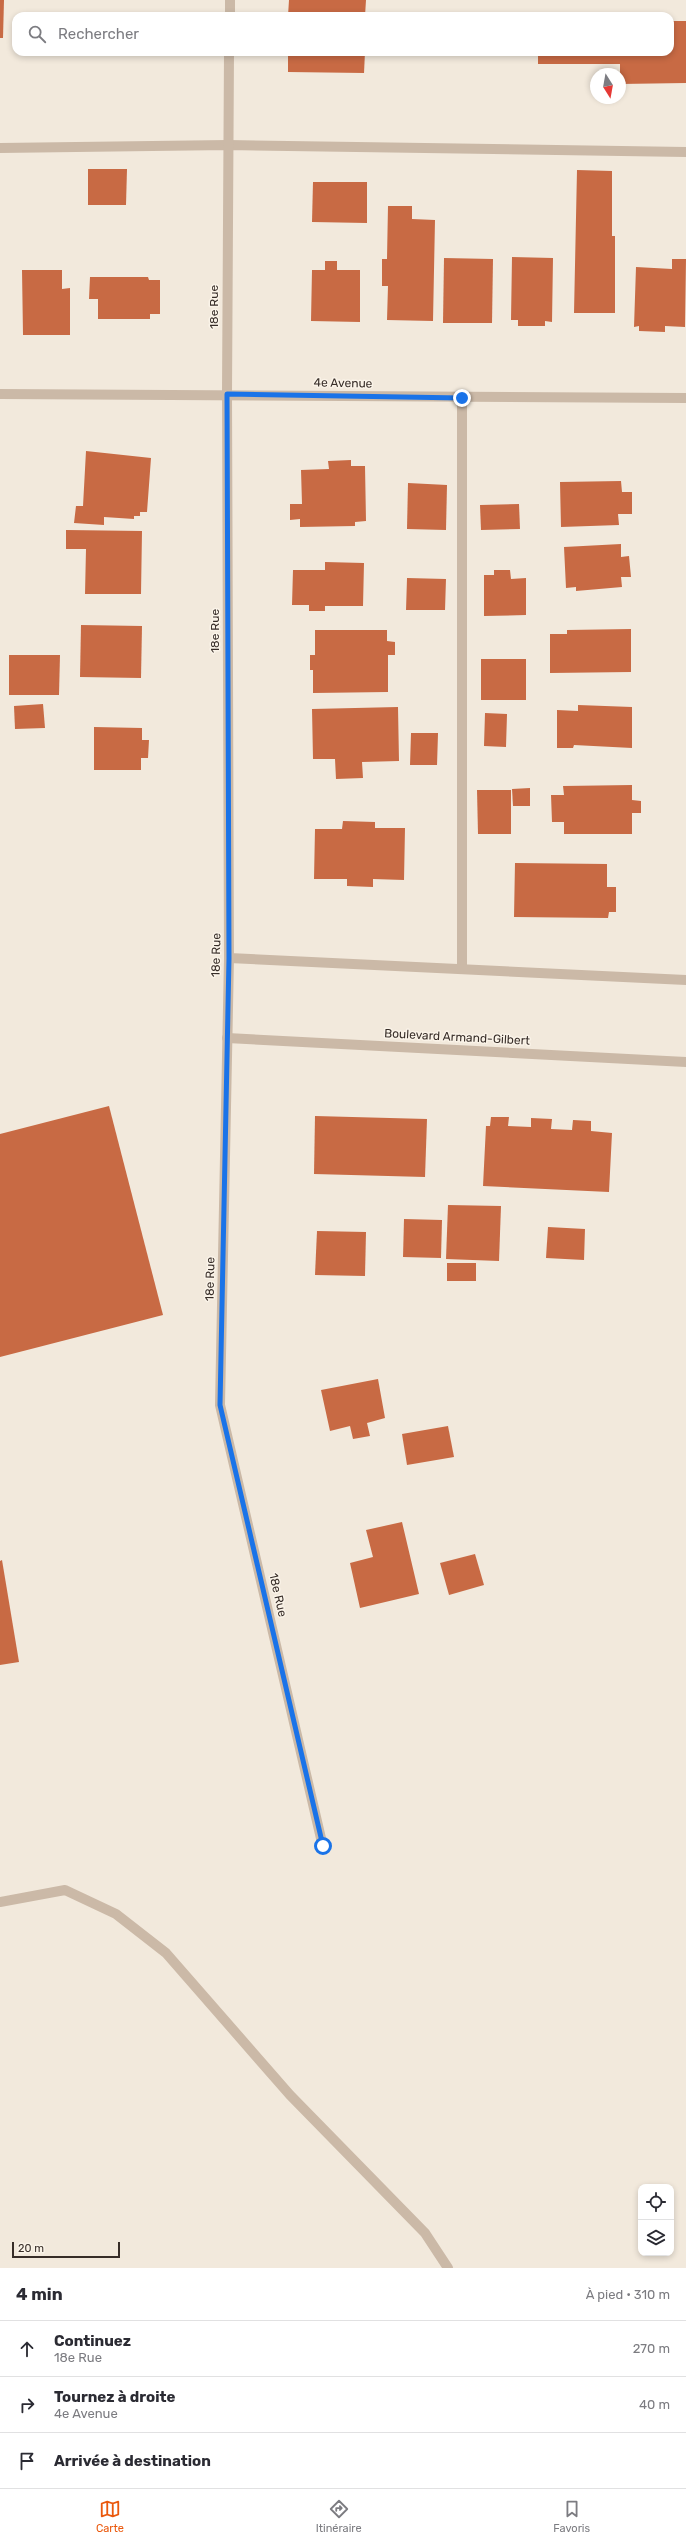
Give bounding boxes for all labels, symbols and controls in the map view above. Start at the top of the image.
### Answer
search box [12,12,674,56]
icon: search [26,23,48,45]
text: Rechercher [58,25,139,43]
north arrow [590,68,626,104]
street label: 18e Rue [207,285,221,329]
street label: 4e Avenue [313,375,373,391]
route end [453,389,471,407]
street label: 18e Rue [208,609,222,653]
street label: 18e Rue [209,932,223,977]
street label: Boulevard Armand-Gilbert [384,1026,531,1048]
street label: 18e Rue [203,1256,217,1301]
street label: 18e Rue [266,1572,290,1618]
route start [314,1837,332,1855]
map controls [638,2184,674,2256]
button: locate [638,2184,674,2220]
button: layers [638,2220,674,2256]
scale bar [12,2240,120,2259]
text: 20 m [18,2242,44,2255]
text: 4 min [16,2284,63,2304]
text: À pied · 310 m [586,2287,670,2302]
text: Continuez [54,2332,131,2350]
icon: ahead [16,2338,38,2360]
text: 270 m [633,2341,670,2356]
text: 18e Rue [54,2350,102,2365]
text: Tournez à droite [54,2388,175,2406]
icon: right [16,2394,38,2416]
text: 40 m [639,2397,670,2412]
text: 4e Avenue [54,2406,118,2421]
icon: arrive [16,2450,38,2472]
text: Arrivée à destination [54,2452,211,2470]
tab: Carte [96,2498,124,2535]
tab: Itinéraire [316,2498,362,2535]
tab: Favoris [553,2498,590,2535]

